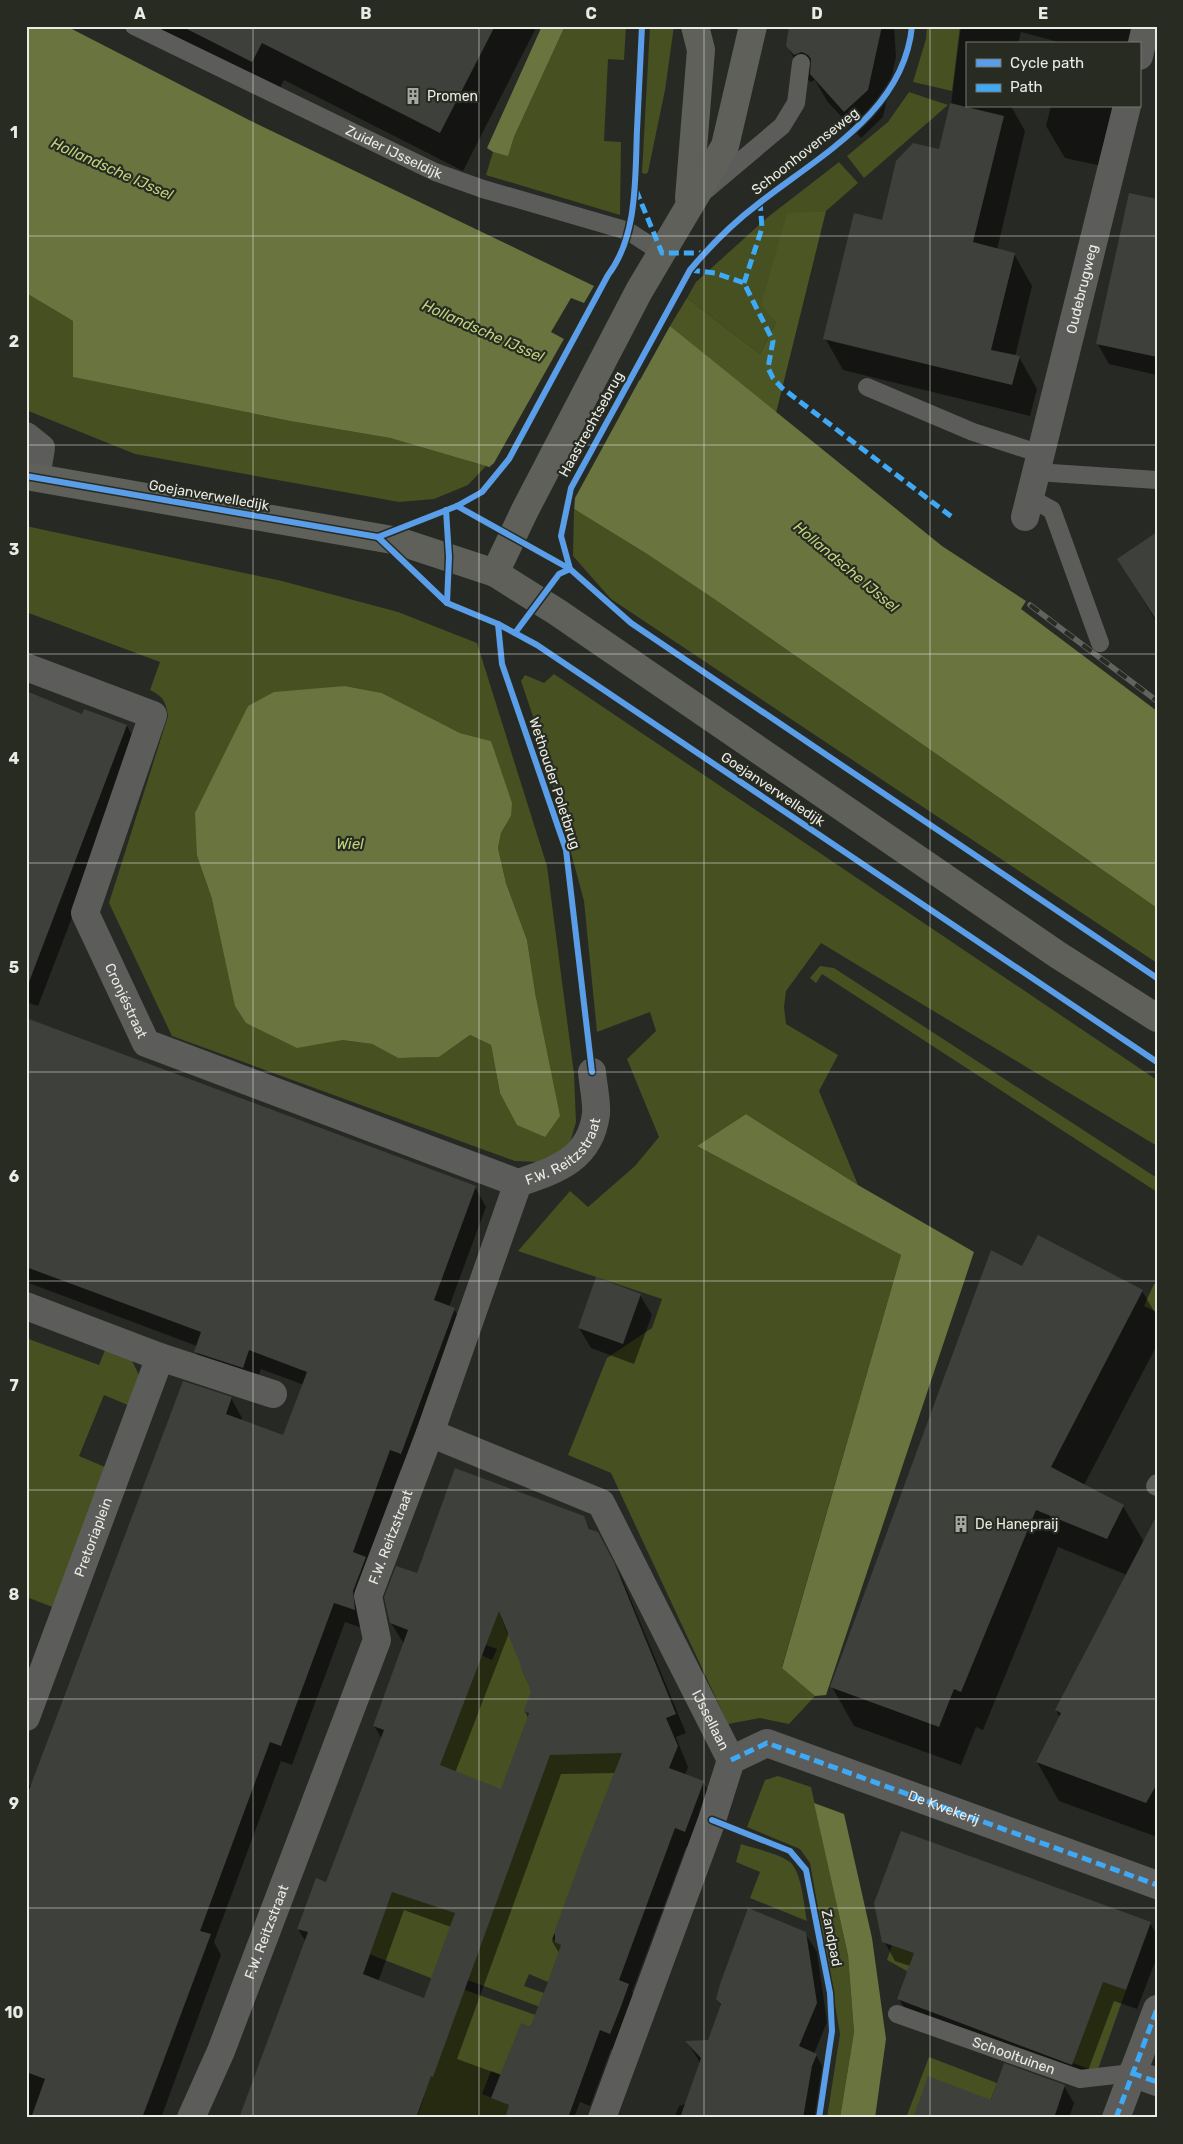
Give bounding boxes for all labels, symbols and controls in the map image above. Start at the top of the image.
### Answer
text: A [134,4,146,23]
text: B [360,4,372,23]
text: C [585,4,597,23]
text: D [811,4,823,23]
text: E [1038,4,1048,23]
legend [966,42,1140,108]
text: Cycle path [1010,54,1084,72]
text: Path [1010,78,1043,96]
building icon: Promen [403,86,423,106]
place label: Promen [427,88,478,105]
street label: Schoonhovenseweg [748,104,862,199]
street label: Zuider IJsseldijk [343,122,445,183]
text: 1 [10,123,18,142]
water label: Hollandsche IJssel [48,134,176,204]
street label: Oudebrugweg [1063,242,1101,336]
water label: Hollandsche IJssel [419,296,547,366]
text: 2 [9,332,19,351]
street label: Haastrechtsebrug [555,368,628,480]
street label: Goejanverwelledijk [148,477,271,515]
water label: Hollandsche IJssel [790,518,902,616]
text: 3 [9,540,19,559]
street label: Wethouder Poletbrug [525,715,584,851]
street label: Goejanverwelledijk [718,748,829,831]
text: 4 [9,749,20,768]
water label: Wiel [336,835,364,853]
text: 5 [9,958,19,977]
street label: Cronjéstraat [101,961,151,1042]
street label: F.W. Reitzstraat [523,1116,604,1189]
text: 6 [9,1167,19,1186]
text: 7 [9,1376,19,1395]
street label: F.W. Reitzstraat [365,1487,417,1587]
street label: Pretoriaplein [71,1495,116,1579]
building icon: De Hanepraij [951,1514,971,1534]
place label: De Hanepraij [975,1516,1058,1533]
text: 8 [9,1585,20,1604]
street label: IJssellaan [688,1687,733,1753]
street label: De Kwekerij [906,1787,982,1829]
text: 9 [9,1794,19,1813]
street label: F.W. Reitzstraat [241,1882,293,1982]
street label: Zandpad [818,1908,845,1968]
text: 10 [5,2003,24,2022]
street label: Schooltuinen [970,2033,1057,2078]

